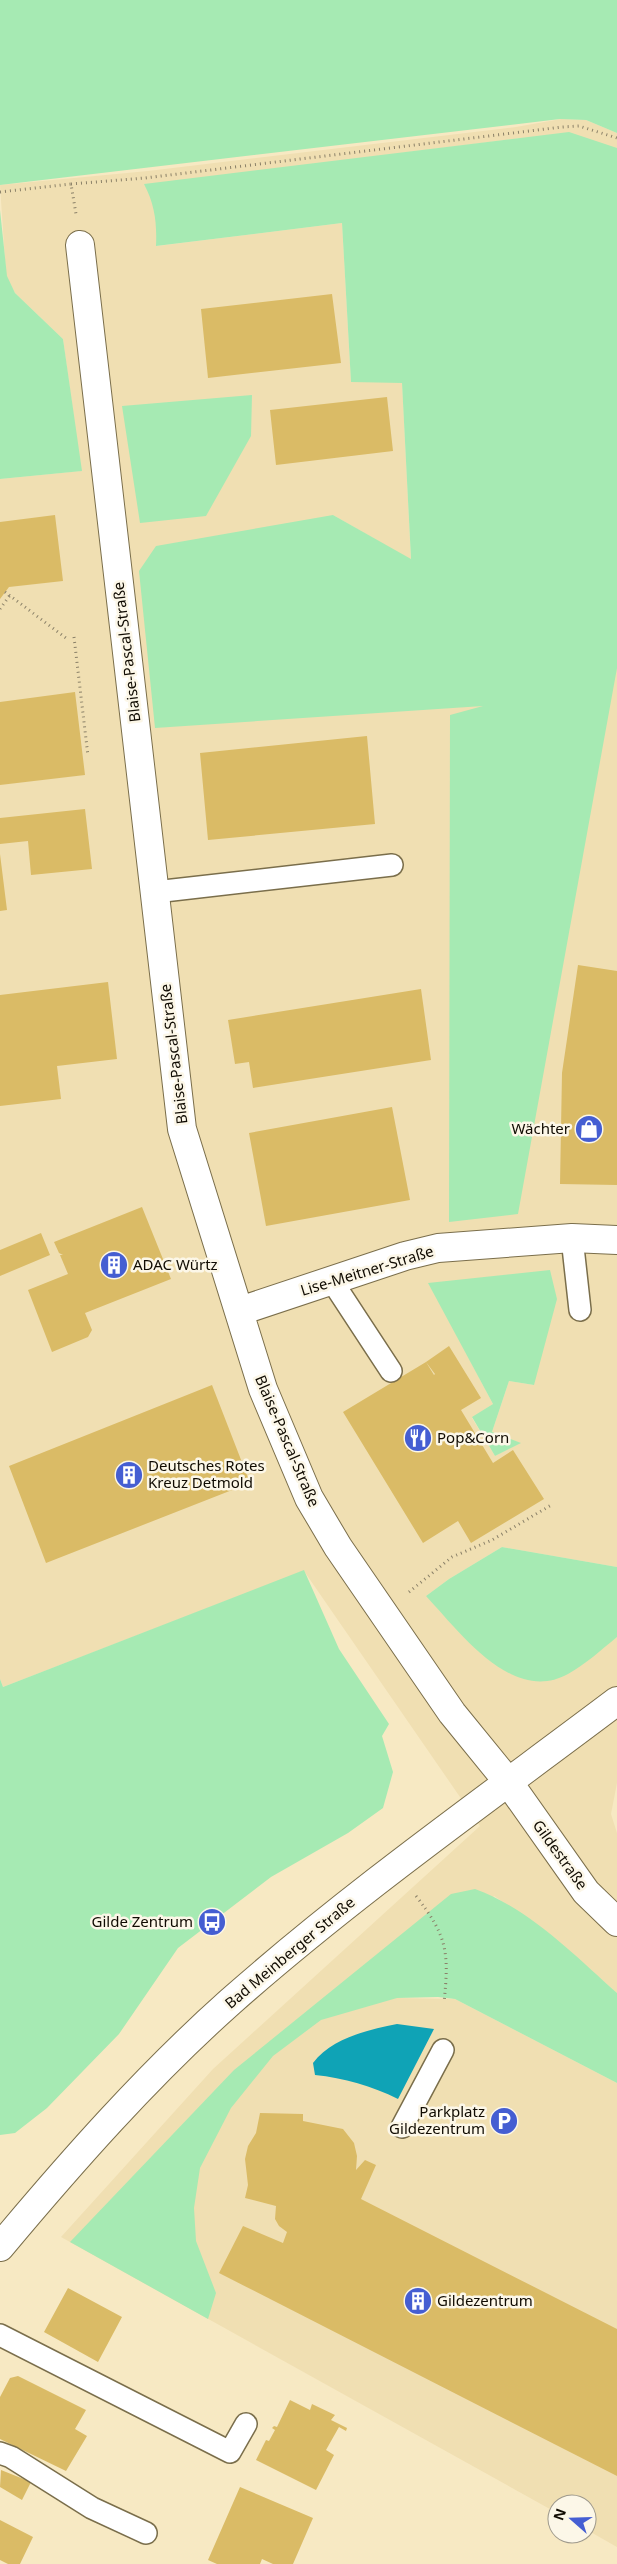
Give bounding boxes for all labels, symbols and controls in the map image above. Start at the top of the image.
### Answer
street label: Blaise-Pascal-Straße [107,581,145,723]
street label: Blaise-Pascal-Straße [154,983,192,1125]
shop icon: Wächter [574,1114,604,1144]
place label: Wächter [511,1118,570,1138]
street label: Lise-Meitner-Straße [298,1240,436,1300]
building icon: ADAC Würtz [99,1250,129,1280]
place label: ADAC Würtz [133,1254,218,1274]
street label: Blaise-Pascal-Straße [251,1372,325,1510]
restaurant icon: Pop&Corn [403,1423,433,1453]
place label: Pop&Corn [437,1427,509,1447]
place label: Deutsches Rotes Kreuz Detmold [148,1455,265,1492]
building icon: Deutsches Rotes Kreuz Detmold [114,1460,144,1490]
street label: Gildestraße [529,1816,593,1893]
street label: Bad Meinberger Straße [220,1892,359,2013]
bus stop icon: Gilde Zentrum [197,1907,227,1937]
place label: Gilde Zentrum [92,1911,193,1931]
place label: Parkplatz Gildezentrum [389,2101,485,2138]
parking icon: Parkplatz Gildezentrum [489,2106,519,2136]
building icon: Gildezentrum [403,2286,433,2316]
place label: Gildezentrum [437,2290,533,2310]
north arrow [547,2494,597,2544]
text: N [548,2506,570,2523]

